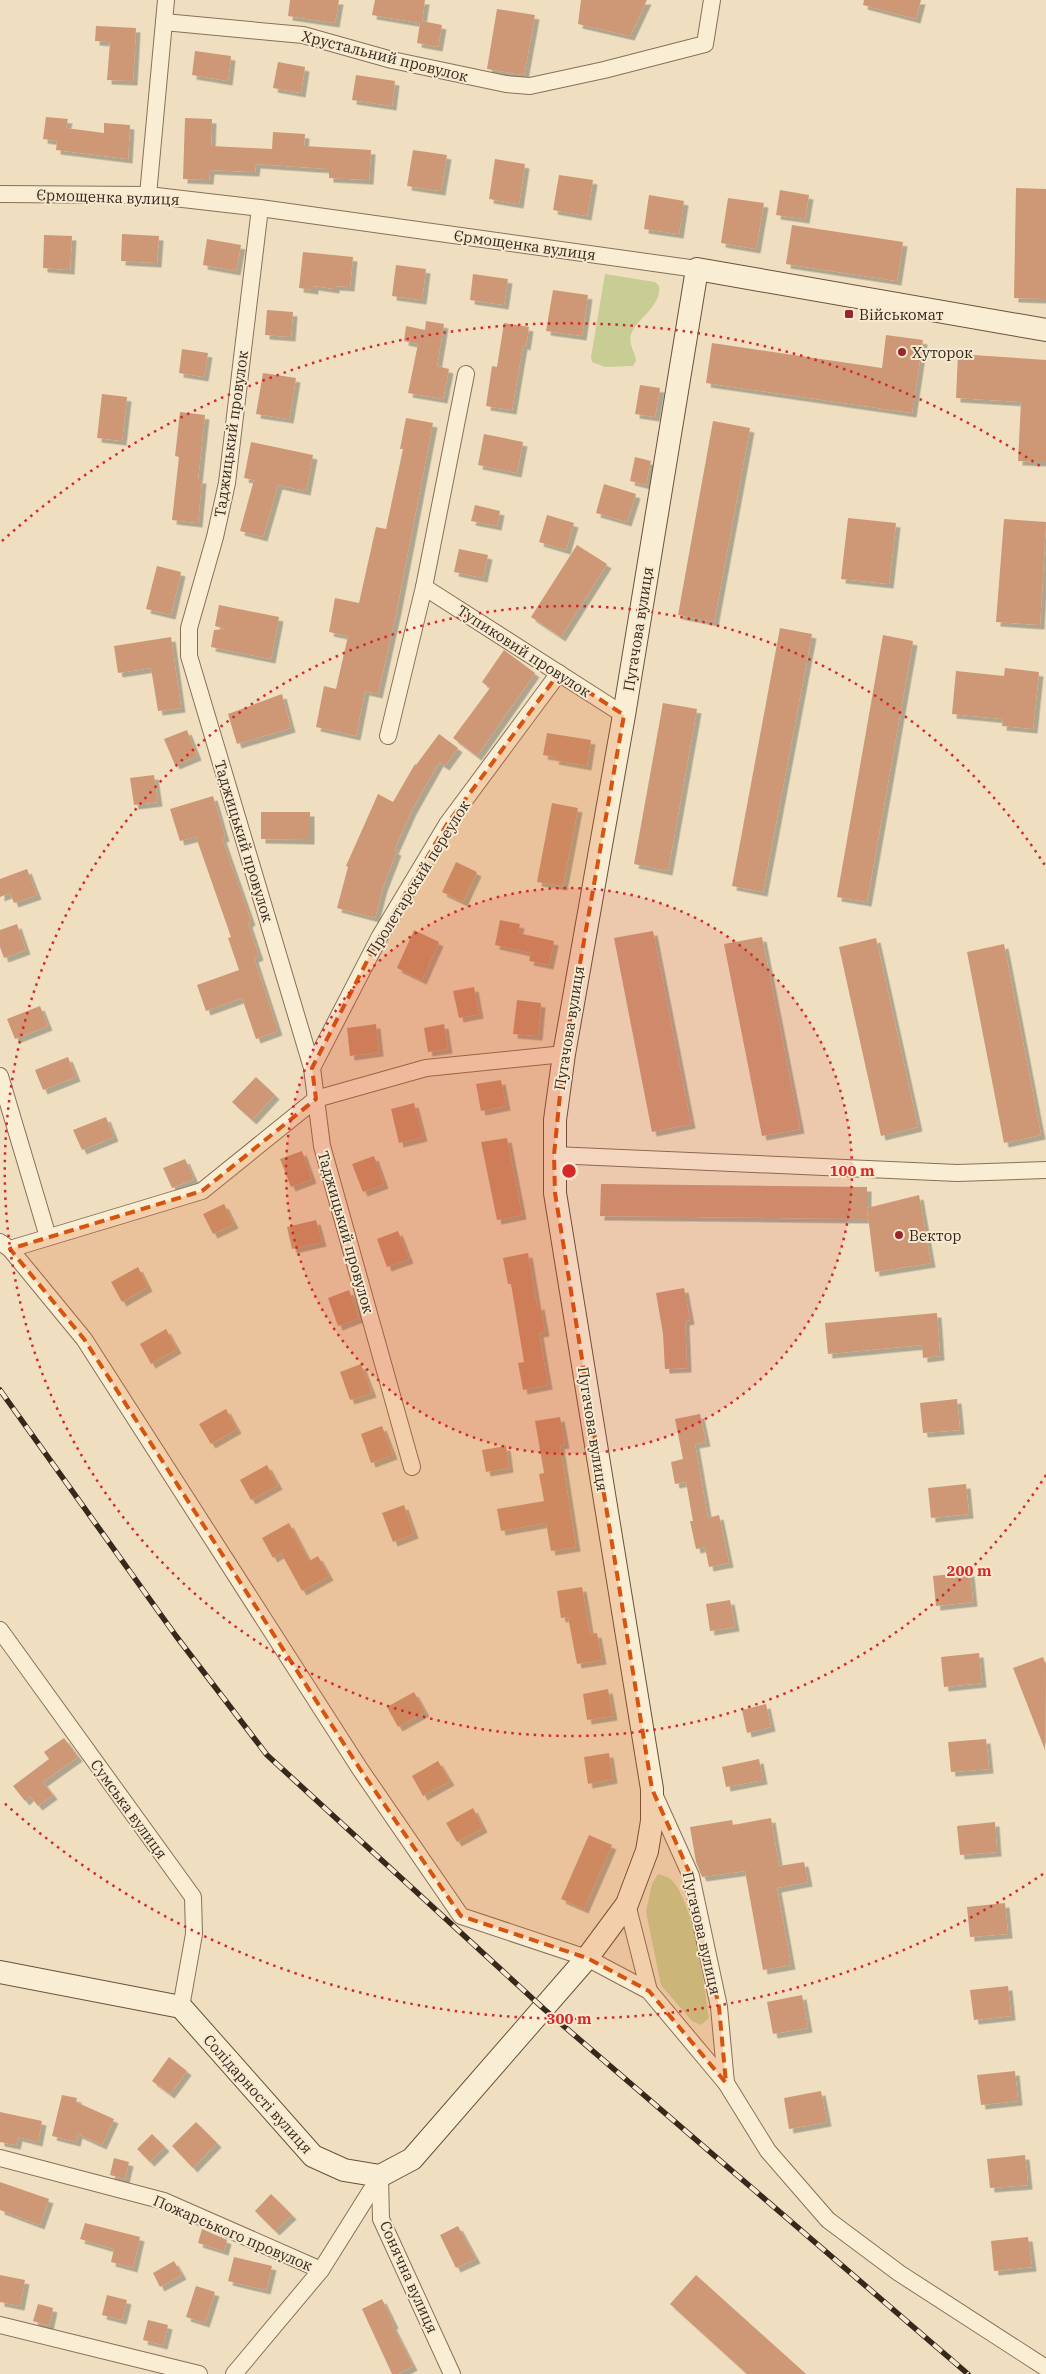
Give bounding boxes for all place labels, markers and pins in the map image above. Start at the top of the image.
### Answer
place label: Військомат [859,305,944,324]
marker: Військомат [843,308,855,320]
place label: Хуторок [912,343,973,362]
marker: Хуторок [896,346,908,358]
centre of rings [560,1162,578,1180]
place label: Вектор [909,1226,961,1245]
marker: Вектор [893,1229,905,1241]

